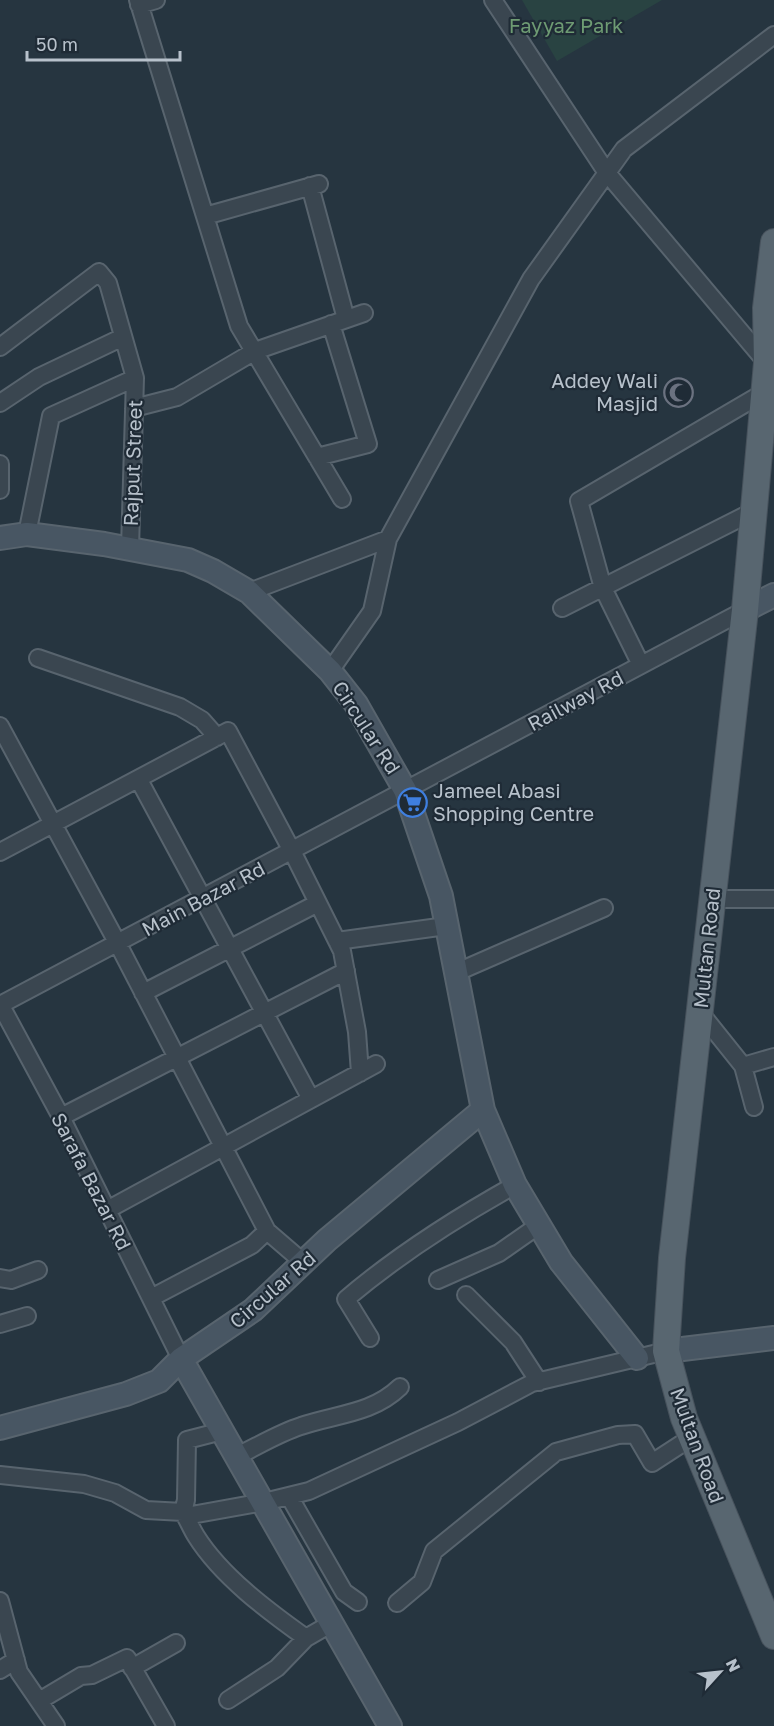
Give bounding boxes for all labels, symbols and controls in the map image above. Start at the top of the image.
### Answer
park label: Fayyaz Park [509,13,623,37]
scale bar [27,24,180,62]
text: 50 m [36,33,78,55]
place label: Addey Wali Masjid [551,368,658,415]
mosque icon: Addey Wali Masjid [663,376,695,408]
street label: Rajput Street [118,399,146,527]
street label: Railway Rd [523,665,627,735]
street label: Circular Rd [328,676,406,778]
place label: Jameel Abasi Shopping Centre [433,778,594,825]
supermarket icon: Jameel Abasi Shopping Centre [396,786,428,818]
street label: Main Bazar Rd [137,856,269,940]
street label: Multan Road [688,887,724,1009]
street label: Sarafa Bazar Rd [47,1108,137,1254]
street label: Circular Rd [224,1245,320,1333]
street label: Multan Road [666,1384,730,1506]
north arrow [690,1642,750,1702]
text: N [722,1655,745,1675]

